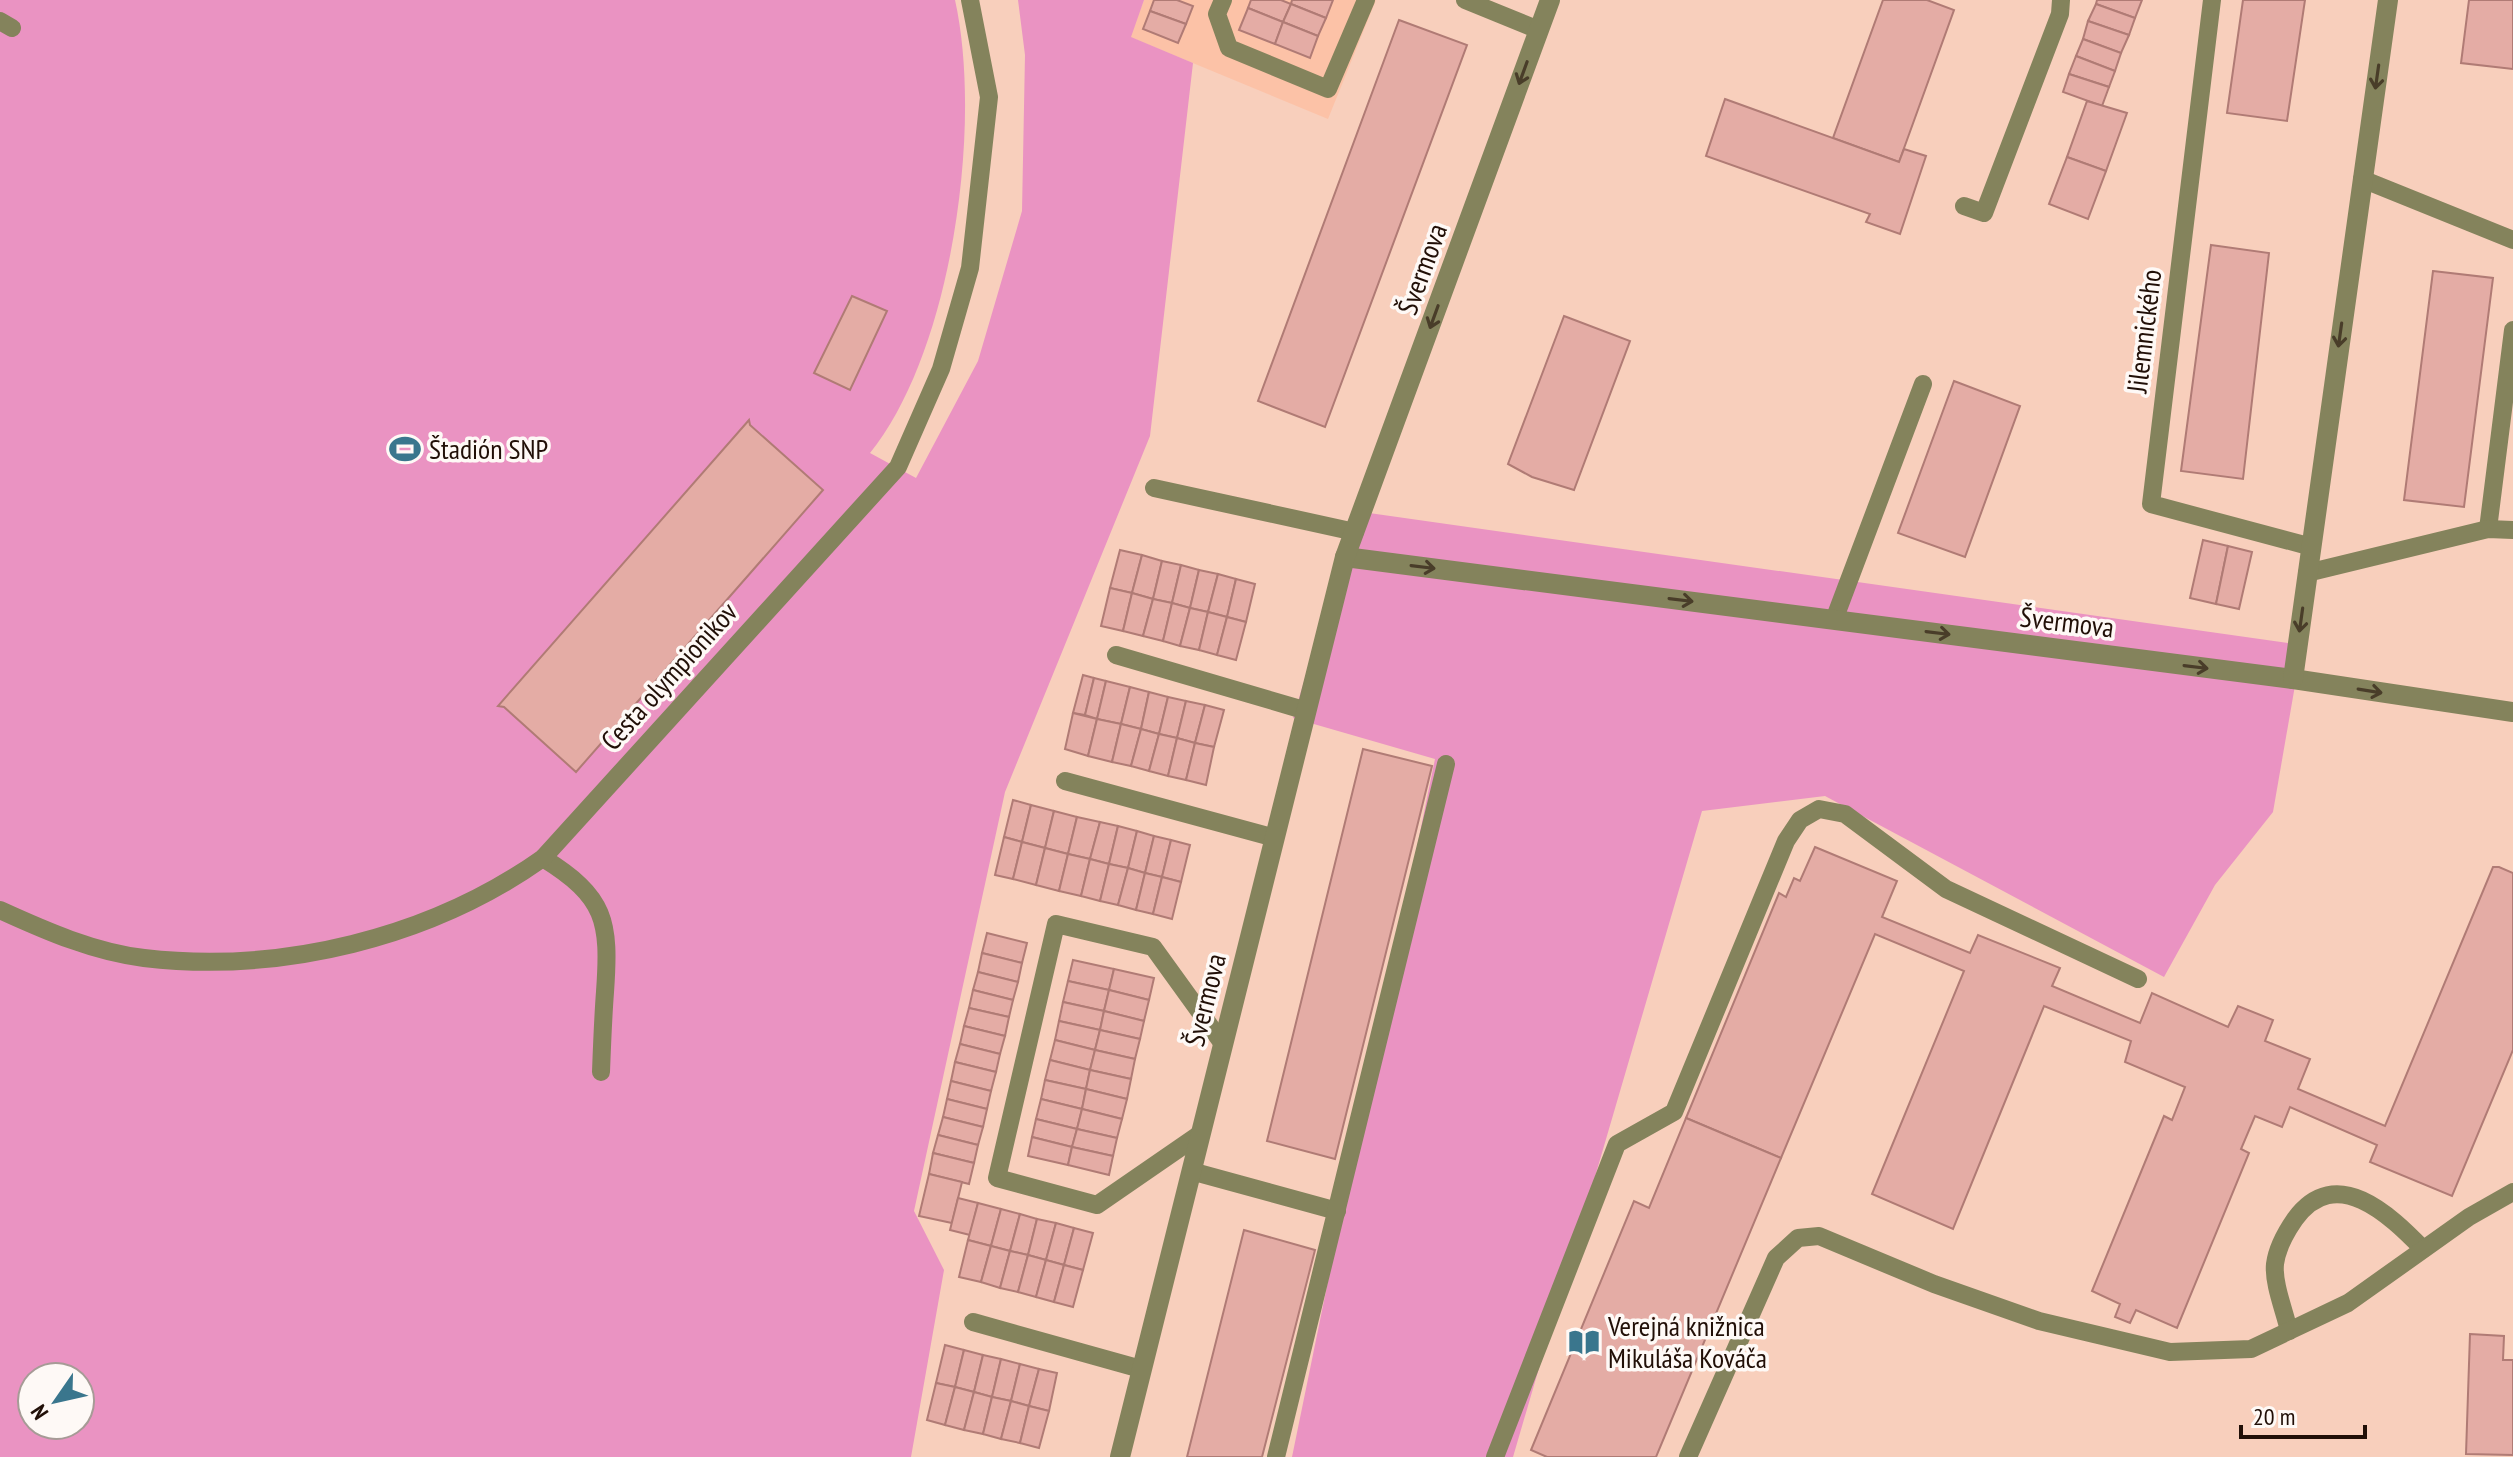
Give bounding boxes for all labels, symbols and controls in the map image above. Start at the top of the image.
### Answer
one-way arrow [1515,60,1529,85]
one-way arrow [2369,64,2384,89]
street label: Švermova [1388,218,1455,319]
street label: Jilemnického [2117,267,2169,396]
one-way arrow [1426,304,1440,329]
one-way arrow [2332,321,2347,347]
place label: Štadión SNP [429,430,548,467]
sports icon: Štadión SNP [388,432,422,466]
one-way arrow [1410,560,1435,575]
one-way arrow [1667,593,1693,608]
street label: Cesta olympionikov [592,594,745,758]
street label: Švermova [2018,597,2116,646]
one-way arrow [2293,607,2308,632]
one-way arrow [1925,626,1951,641]
one-way arrow [2182,659,2209,674]
one-way arrow [2357,684,2382,699]
street label: Švermova [1175,950,1234,1050]
place label: Verejná knižnica Mikuláša Kováča [1607,1307,1767,1376]
library icon: Verejná knižnica Mikuláša Kováča [1567,1325,1601,1359]
north arrow [16,1361,96,1441]
scale bar [2241,1389,2365,1439]
text: N [24,1399,54,1425]
text: 20 m [2253,1401,2295,1432]

